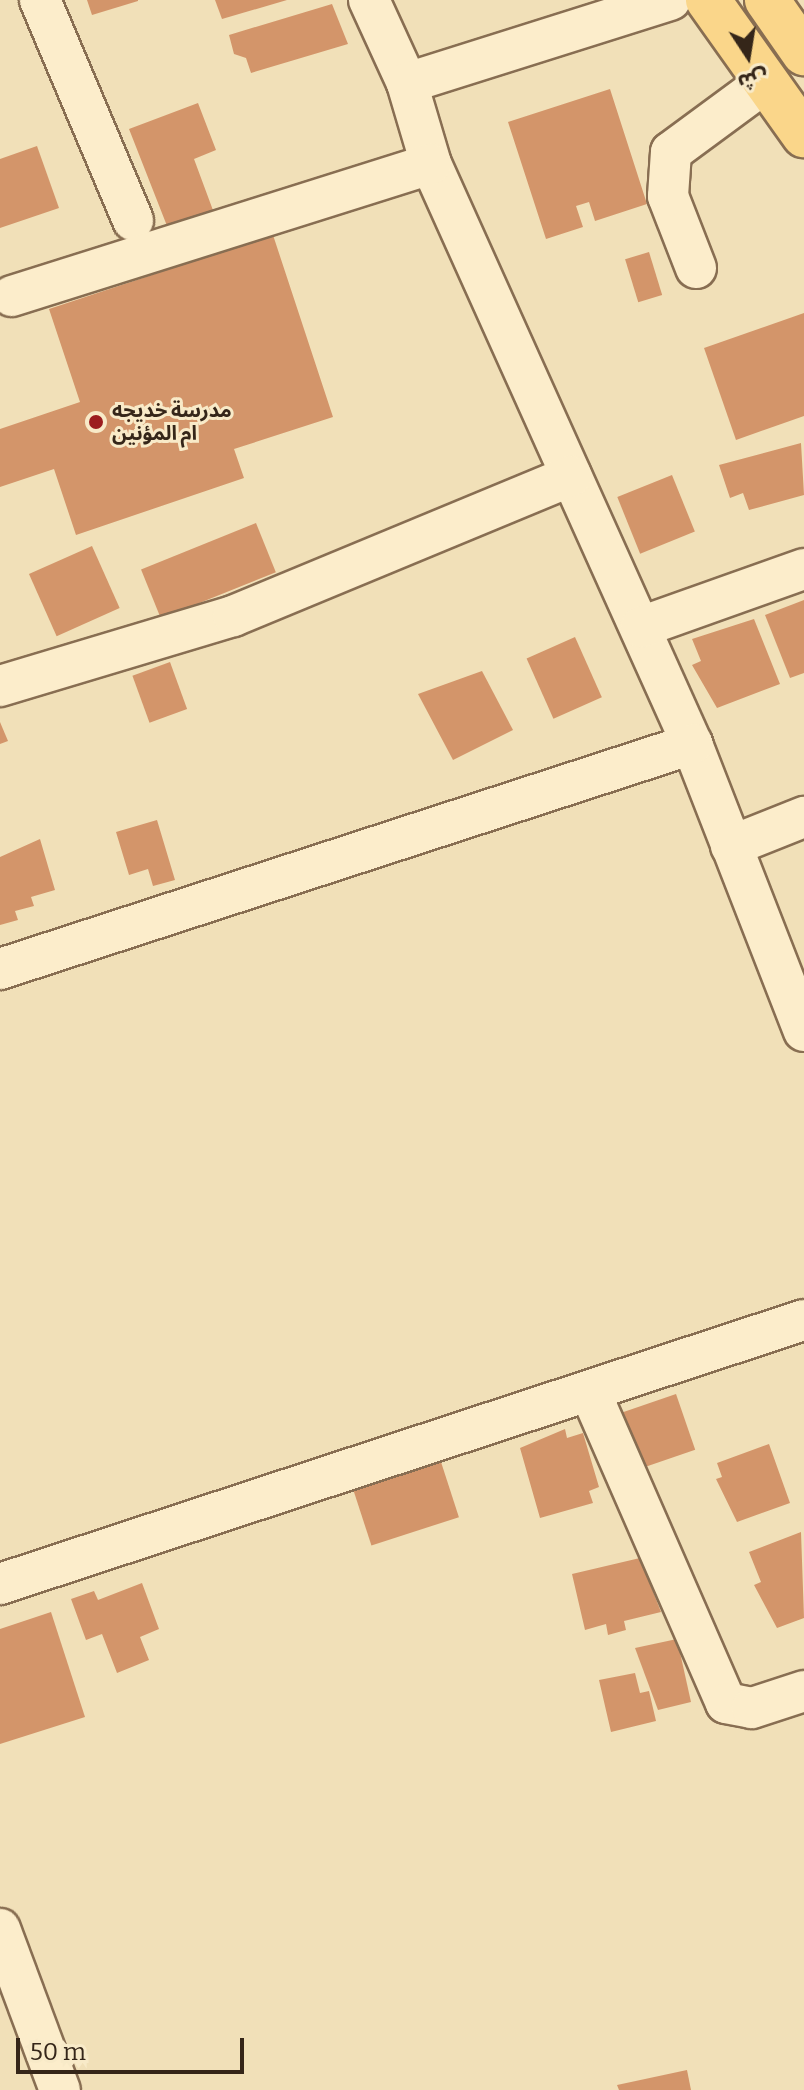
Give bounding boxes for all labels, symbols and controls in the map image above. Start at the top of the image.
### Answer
north arrow [708,16,788,96]
text: ش [736,64,771,96]
place label: مدرسة خديجه ام المؤنين [112,398,232,445]
marker: مدرسة خديجه ام المؤنين [87,413,105,431]
scale bar [20,2022,248,2072]
text: 50 m [30,2038,86,2066]

